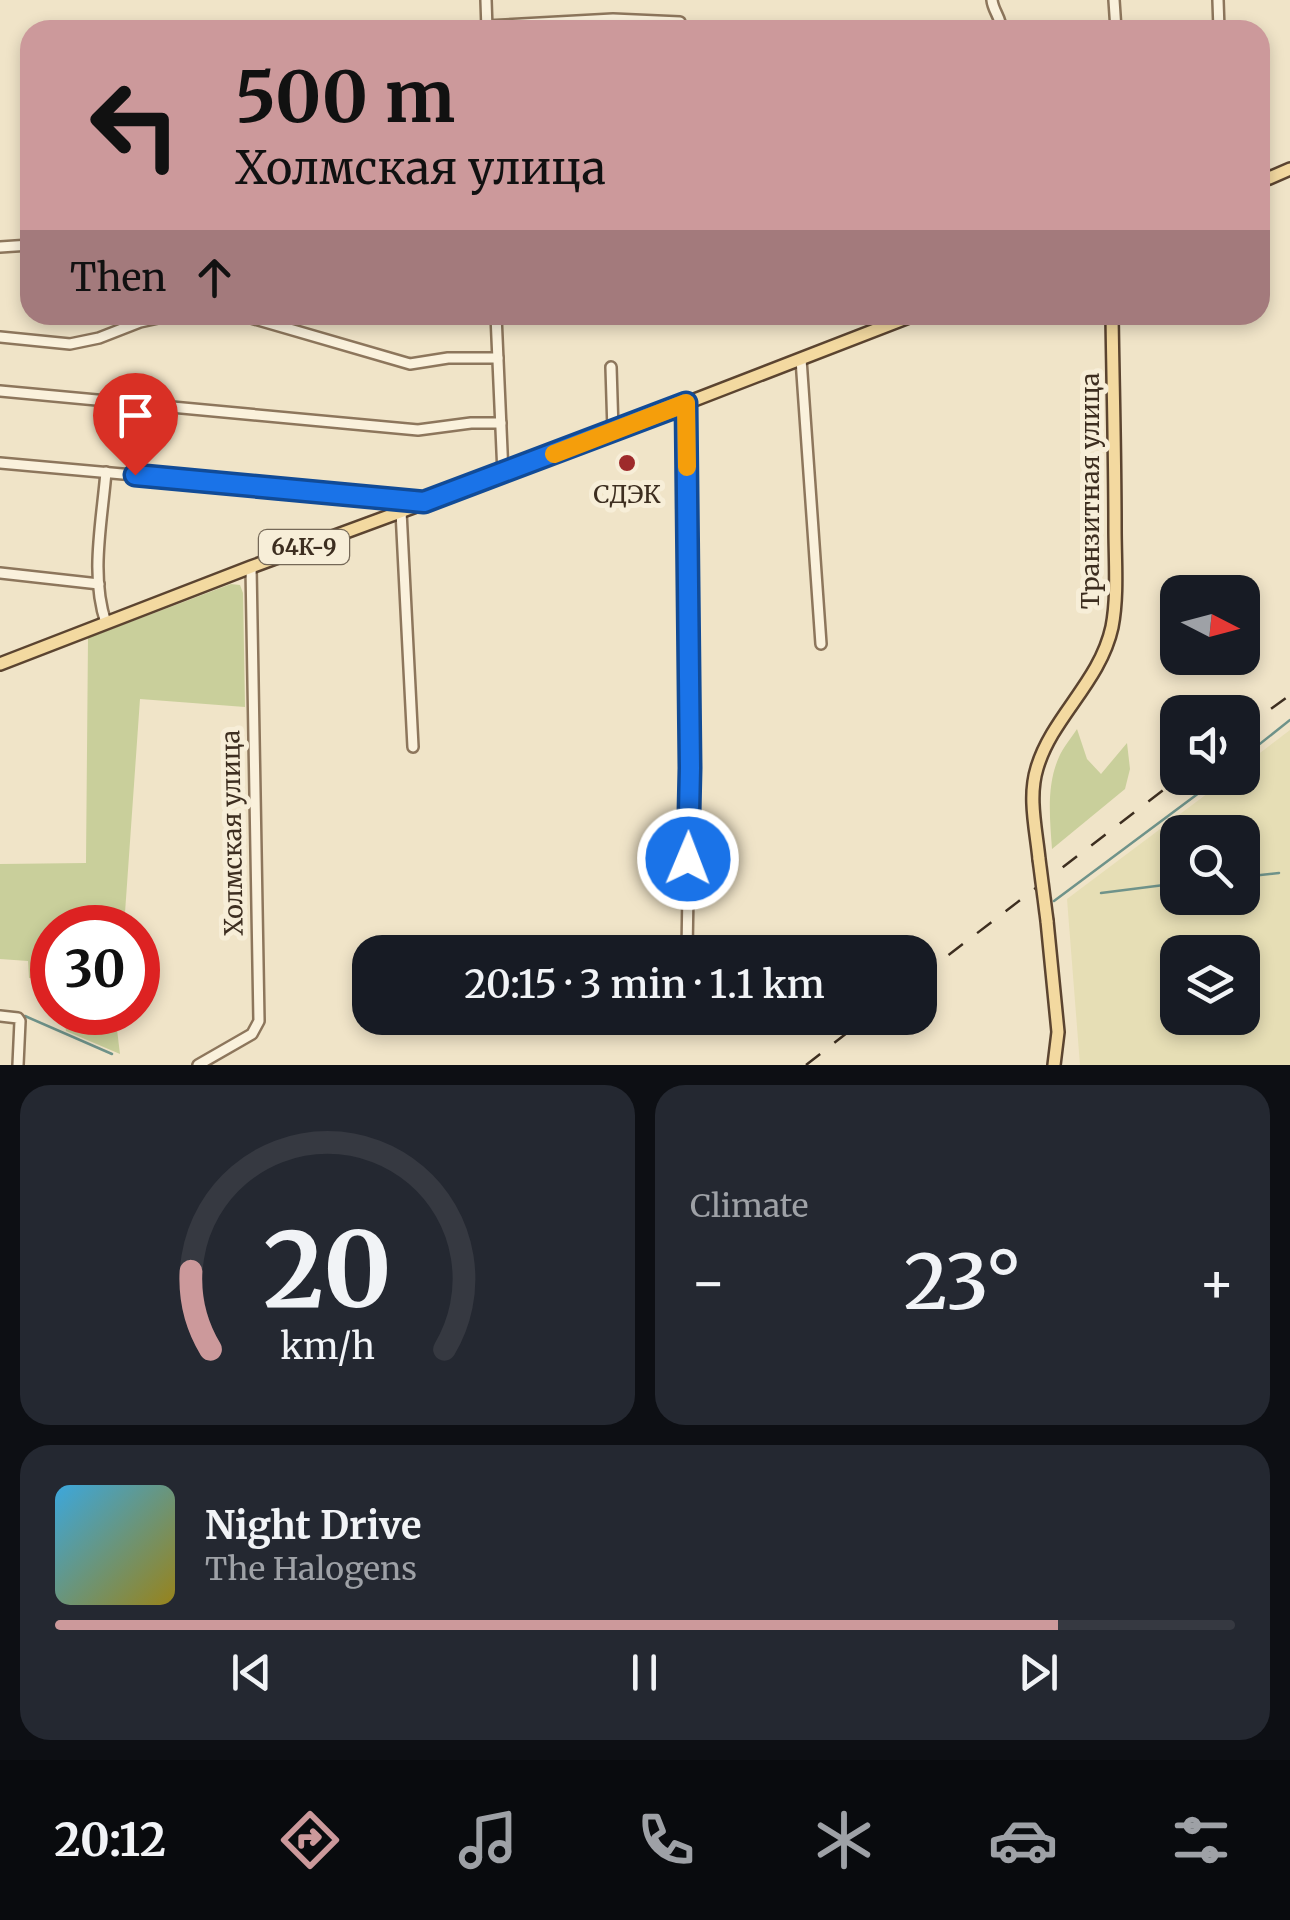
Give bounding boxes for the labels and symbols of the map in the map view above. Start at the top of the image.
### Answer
pin [93,373,178,476]
street label: Транзитная улица [1074,373,1106,609]
marker: СДЭК [616,452,638,474]
place label: СДЭК [593,478,661,510]
road number: 64К-9 [259,530,349,564]
north arrow [1160,575,1260,675]
street label: Холмская улица [214,730,250,936]
position arrow [636,807,740,911]
speed limit sign: 30 [30,905,160,1035]

